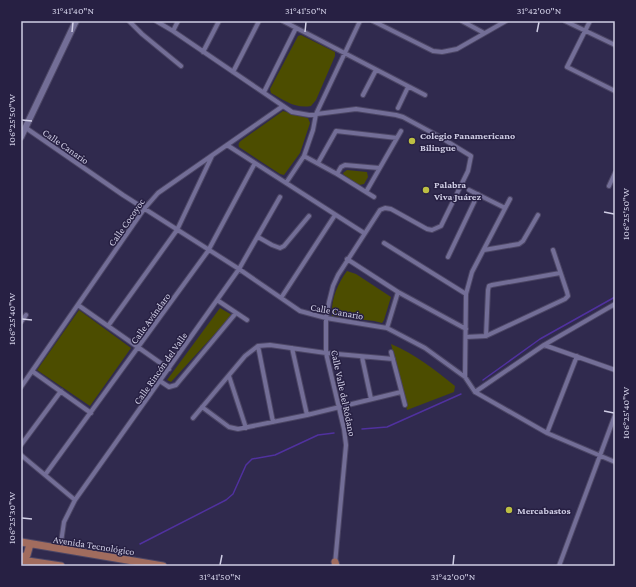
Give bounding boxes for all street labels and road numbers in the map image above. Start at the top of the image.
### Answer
street label: Calle Canario [41,127,91,166]
street label: Calle Cocoyoc [106,196,147,248]
street label: Calle Avándaro [128,291,173,346]
street label: Calle Canario [310,301,364,322]
street label: Calle Rincón del Valle [131,330,190,406]
street label: Calle Valle del Ródano [329,349,358,437]
street label: Avenida Tecnológico [52,534,135,557]

